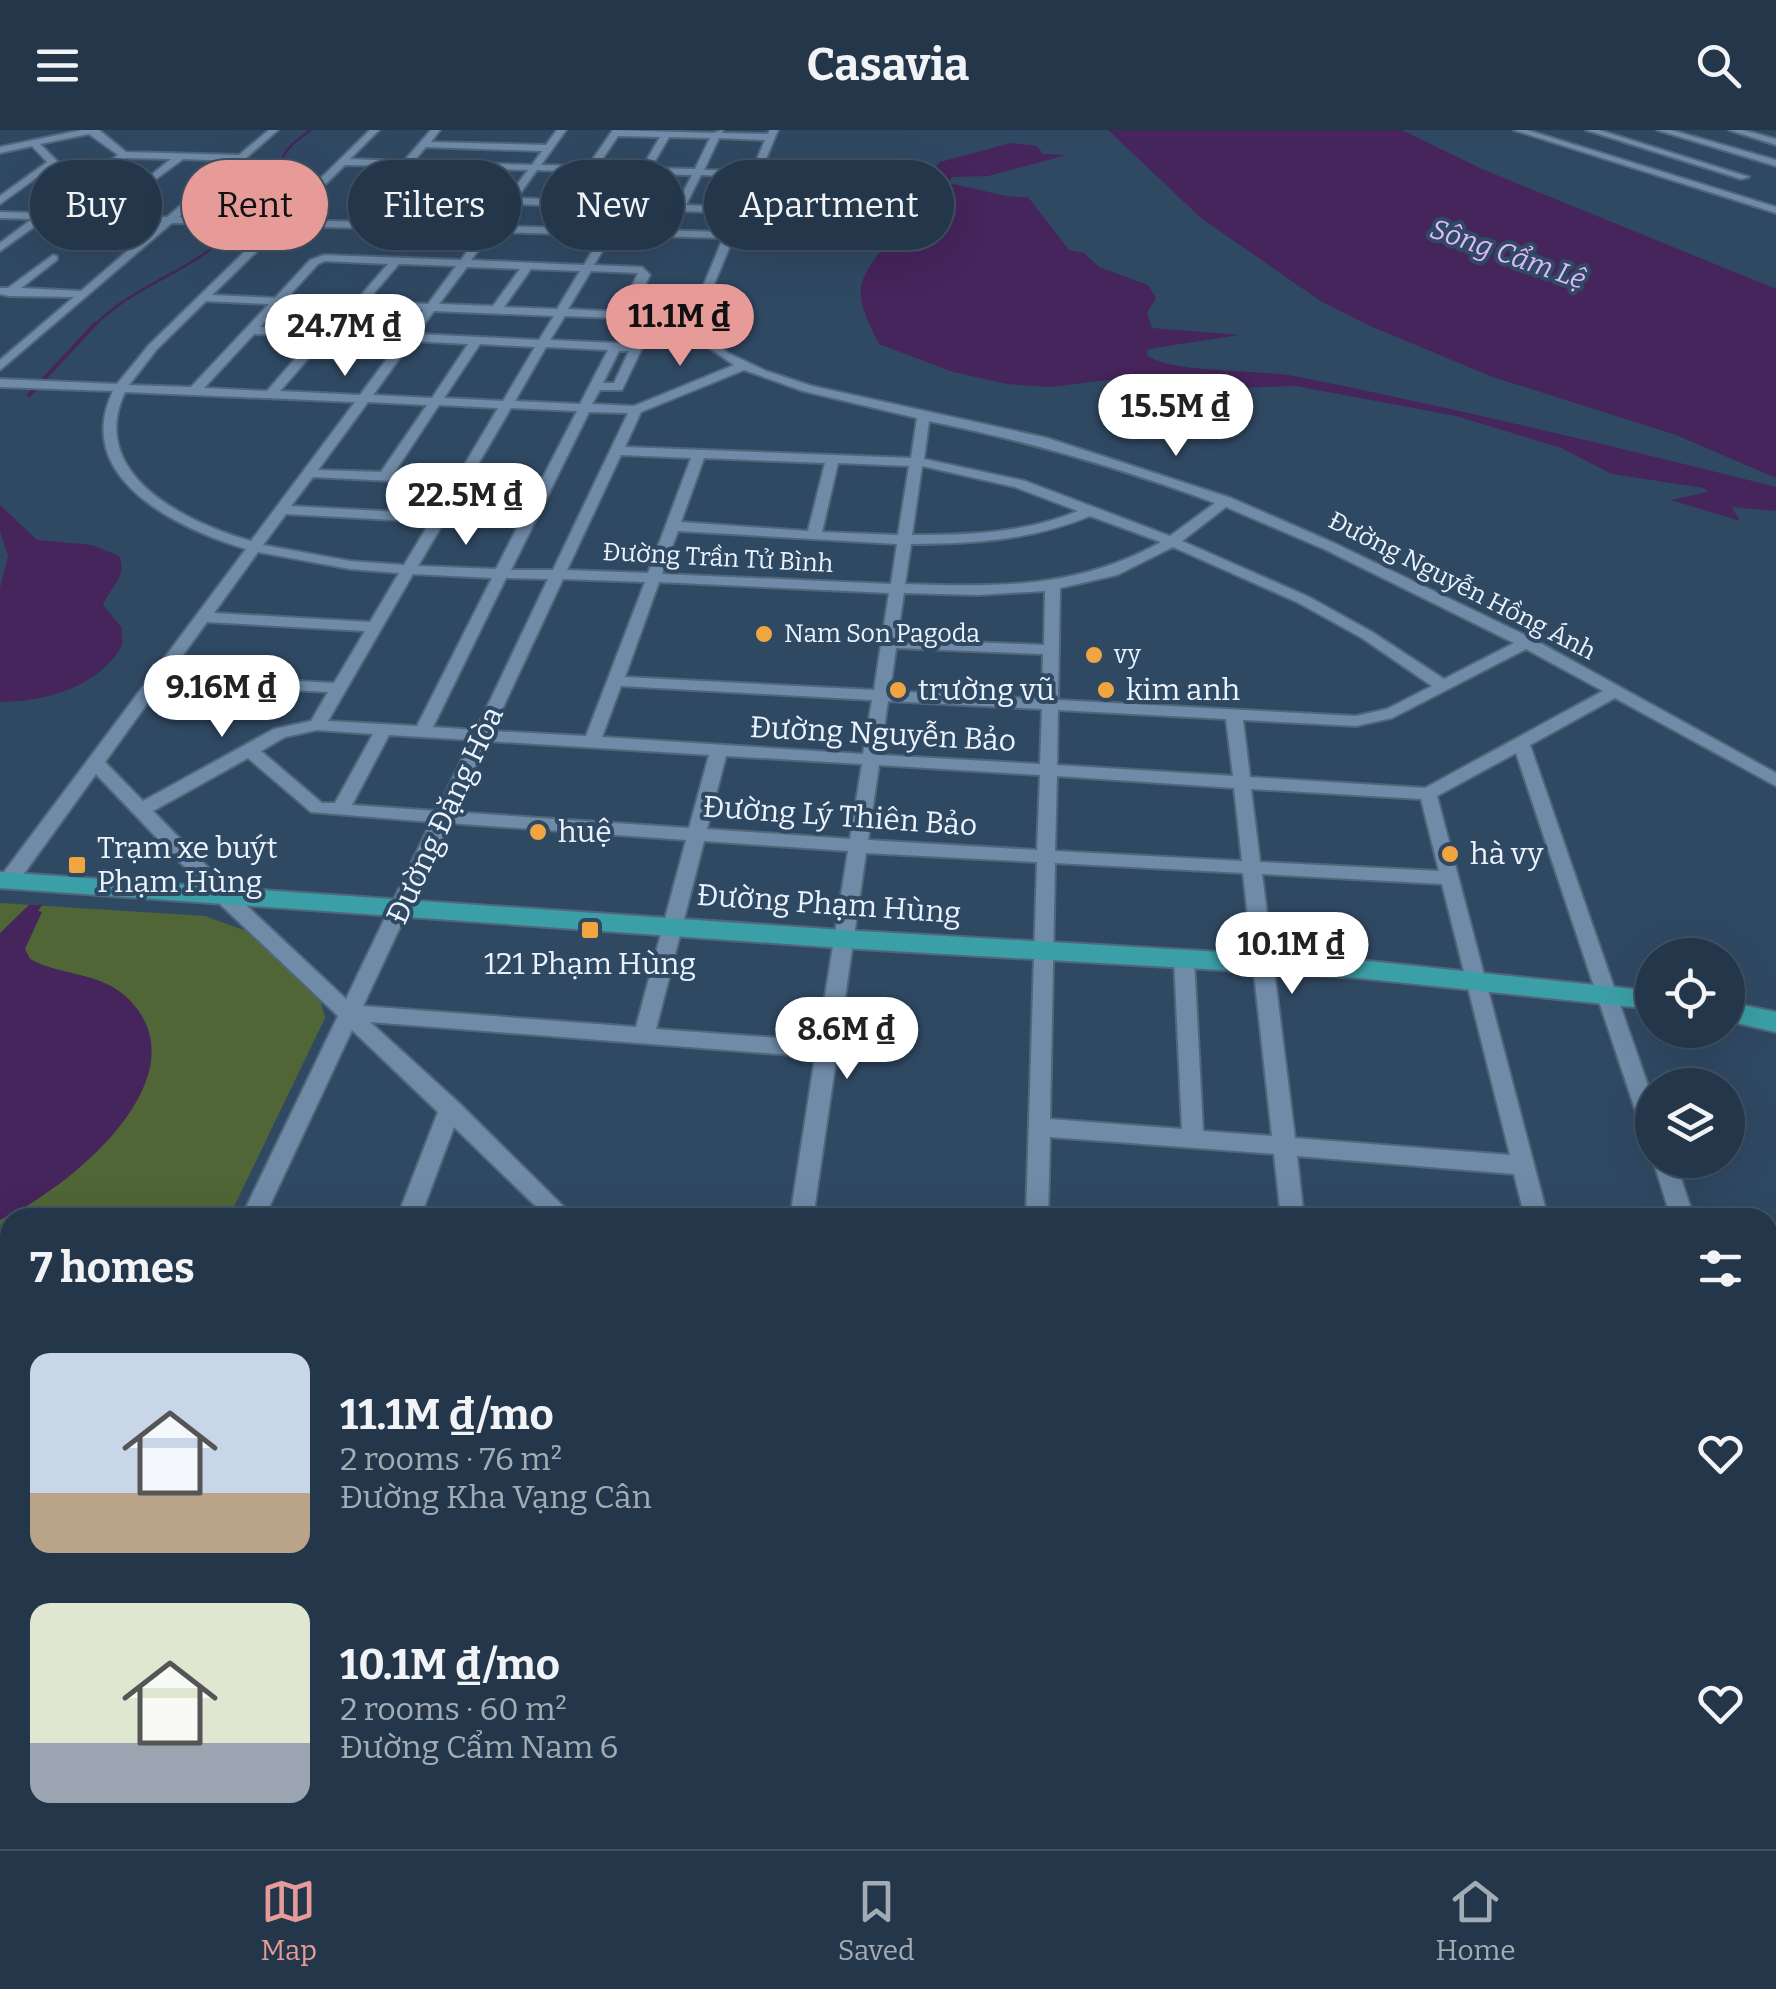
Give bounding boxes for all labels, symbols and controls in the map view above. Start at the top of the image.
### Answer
icon: menu [30,38,85,93]
text: Casavia [807,38,969,92]
icon: search [1691,38,1746,93]
chip: Buy [30,160,162,250]
chip: Rent [182,160,328,250]
chip: Filters [348,160,521,250]
chip: New [541,160,684,250]
chip: Apartment [704,160,954,250]
water label: Sông Cẩm Lệ [1426,212,1590,296]
pin: 11.1M ₫ [588,284,772,369]
pin: 24.7M ₫ [253,294,437,379]
text: 11.1M ₫ [628,297,732,335]
text: 24.7M ₫ [287,307,403,345]
pin: 15.5M ₫ [1084,374,1268,459]
text: 15.5M ₫ [1120,387,1232,425]
pin: 22.5M ₫ [374,463,558,548]
text: 22.5M ₫ [408,476,524,514]
street label: Đường Nguyễn Hồng Ánh [1324,505,1601,667]
street label: Đường Trần Tử Bình [602,536,835,579]
place label: Nam Son Pagoda [784,619,980,649]
marker: Nam Son Pagoda [753,623,775,645]
place label: vy [1113,640,1142,670]
marker: vy [1083,644,1105,666]
pin: 9.16M ₫ [130,655,314,740]
text: 9.16M ₫ [166,668,278,706]
place label: trường vũ [918,672,1055,708]
place label: kim anh [1126,672,1240,708]
marker: trường vũ [887,679,909,701]
marker: kim anh [1095,679,1117,701]
street label: Đường Đặng Hòa [379,701,511,929]
street label: Đường Nguyễn Bảo [749,709,1017,759]
street label: Đường Lý Thiên Bảo [702,788,978,844]
place label: huệ [558,814,612,850]
marker: huệ [527,821,549,843]
place label: Trạm xe buýt Phạm Hùng [97,830,278,900]
place label: hà vy [1470,836,1544,872]
marker: hà vy [1439,843,1461,865]
marker: Trạm xe buýt Phạm Hùng [66,854,88,876]
street label: Đường Phạm Hùng [696,877,962,931]
pin: 10.1M ₫ [1200,912,1384,997]
marker: 121 Phạm Hùng [579,919,601,941]
text: 10.1M ₫ [1238,925,1346,963]
map controls [1635,938,1745,1178]
button: locate [1635,938,1745,1048]
place label: 121 Phạm Hùng [484,946,696,982]
pin: 8.6M ₫ [766,997,928,1082]
text: 8.6M ₫ [797,1010,897,1048]
button: layers [1635,1068,1745,1178]
icon: filters [1693,1241,1748,1296]
text: 7 homes [30,1243,195,1293]
text: 11.1M ₫/mo [340,1390,554,1440]
icon: home [110,1393,230,1513]
icon: heart [1693,1426,1748,1481]
text: 2 rooms · 76 m² [340,1440,562,1478]
text: Đường Kha Vạng Cân [340,1478,652,1516]
text: 10.1M ₫/mo [340,1640,560,1690]
icon: home [110,1643,230,1763]
icon: heart [1693,1676,1748,1731]
text: 2 rooms · 60 m² [340,1690,567,1728]
text: Đường Cẩm Nam 6 [340,1728,618,1766]
tab: Map [260,1874,317,1967]
tab: Saved [838,1874,915,1967]
tab: Home [1436,1874,1516,1967]

